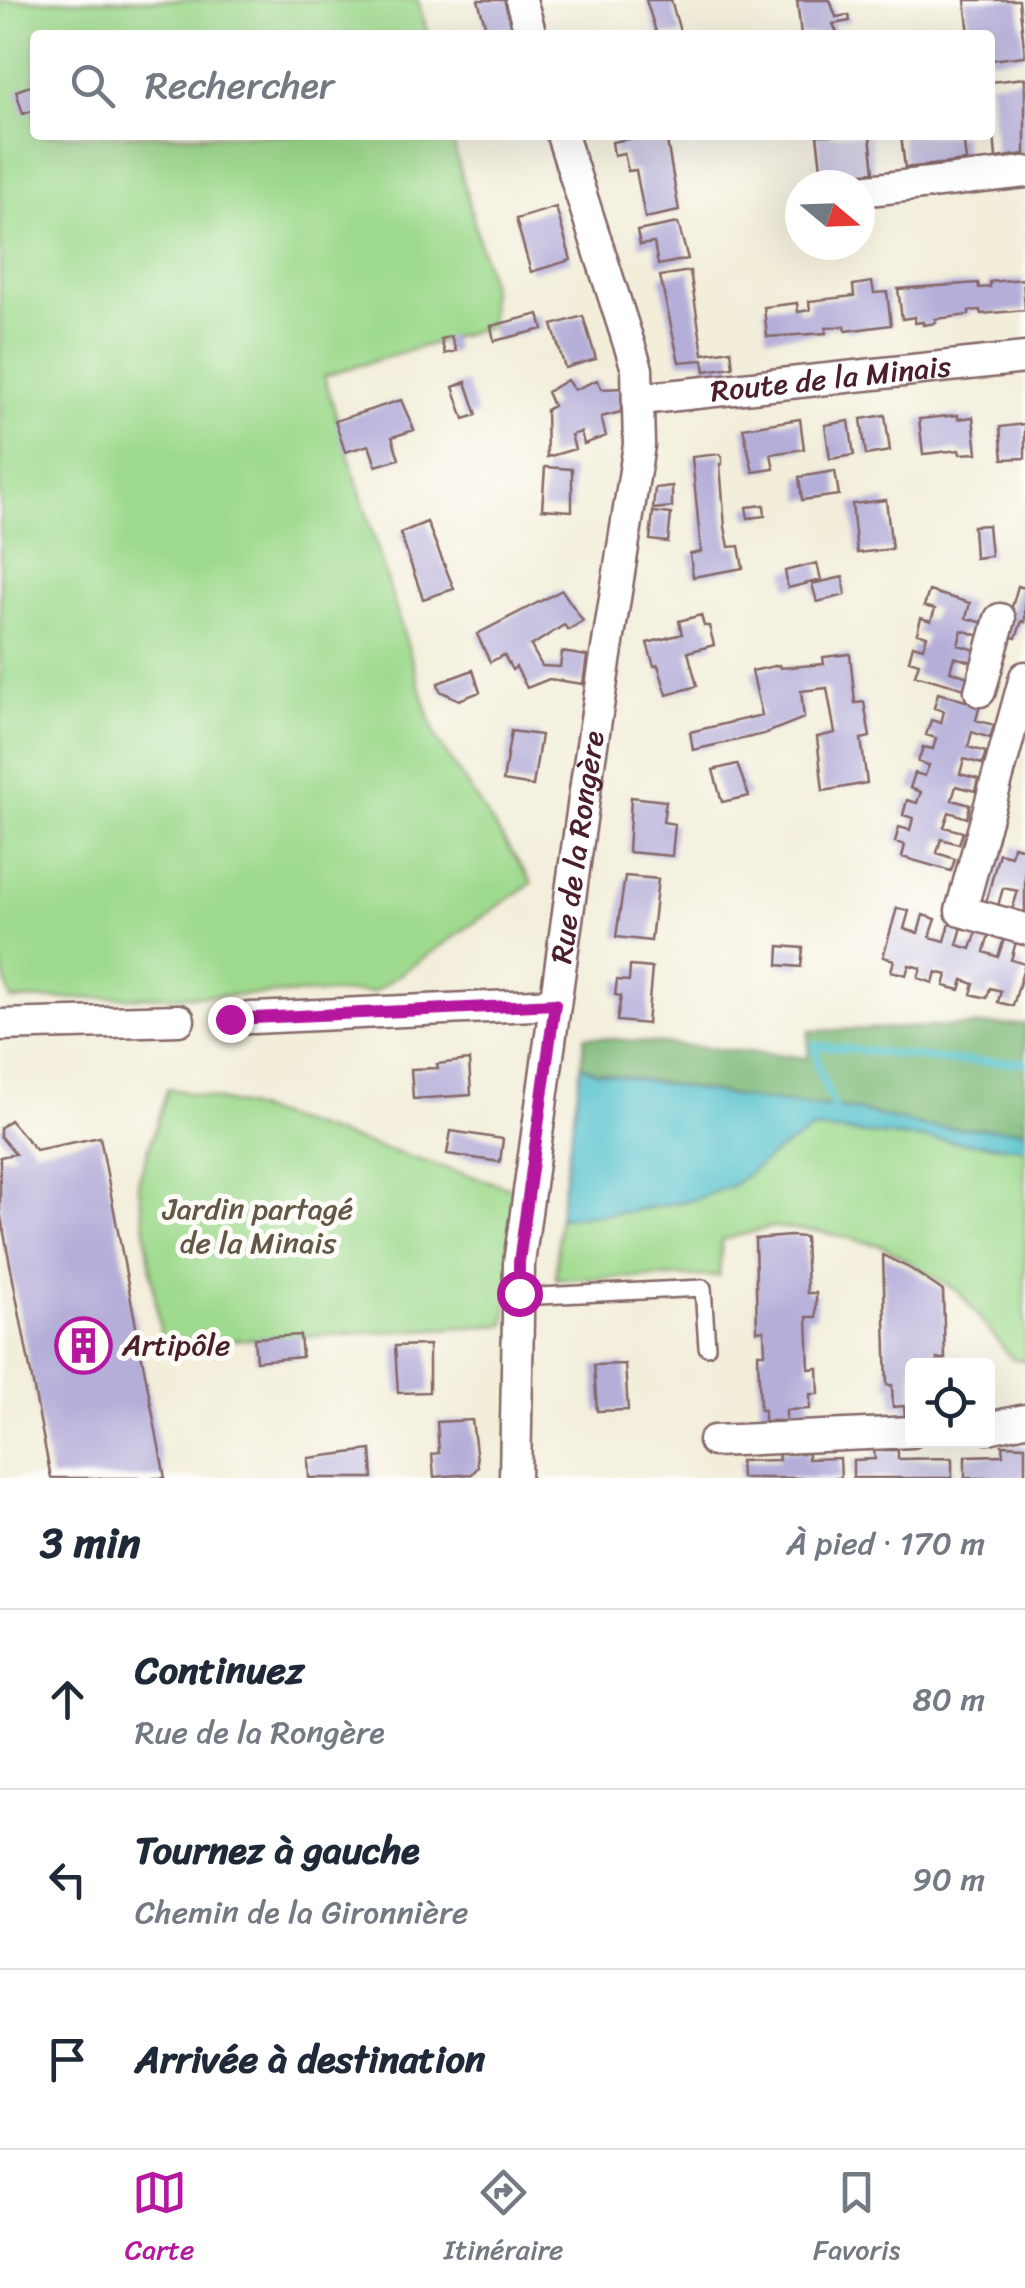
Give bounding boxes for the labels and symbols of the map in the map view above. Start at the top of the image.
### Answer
north arrow [785,170,875,260]
street label: Route de la Minais [708,339,954,418]
street label: Rue de la Rongère [534,727,621,967]
route end [208,997,254,1043]
park label: Jardin partagé de la Minais [162,1182,353,1270]
route start [497,1271,543,1317]
building icon: Artipôle [53,1315,113,1375]
place label: Artipôle [121,1318,230,1372]

